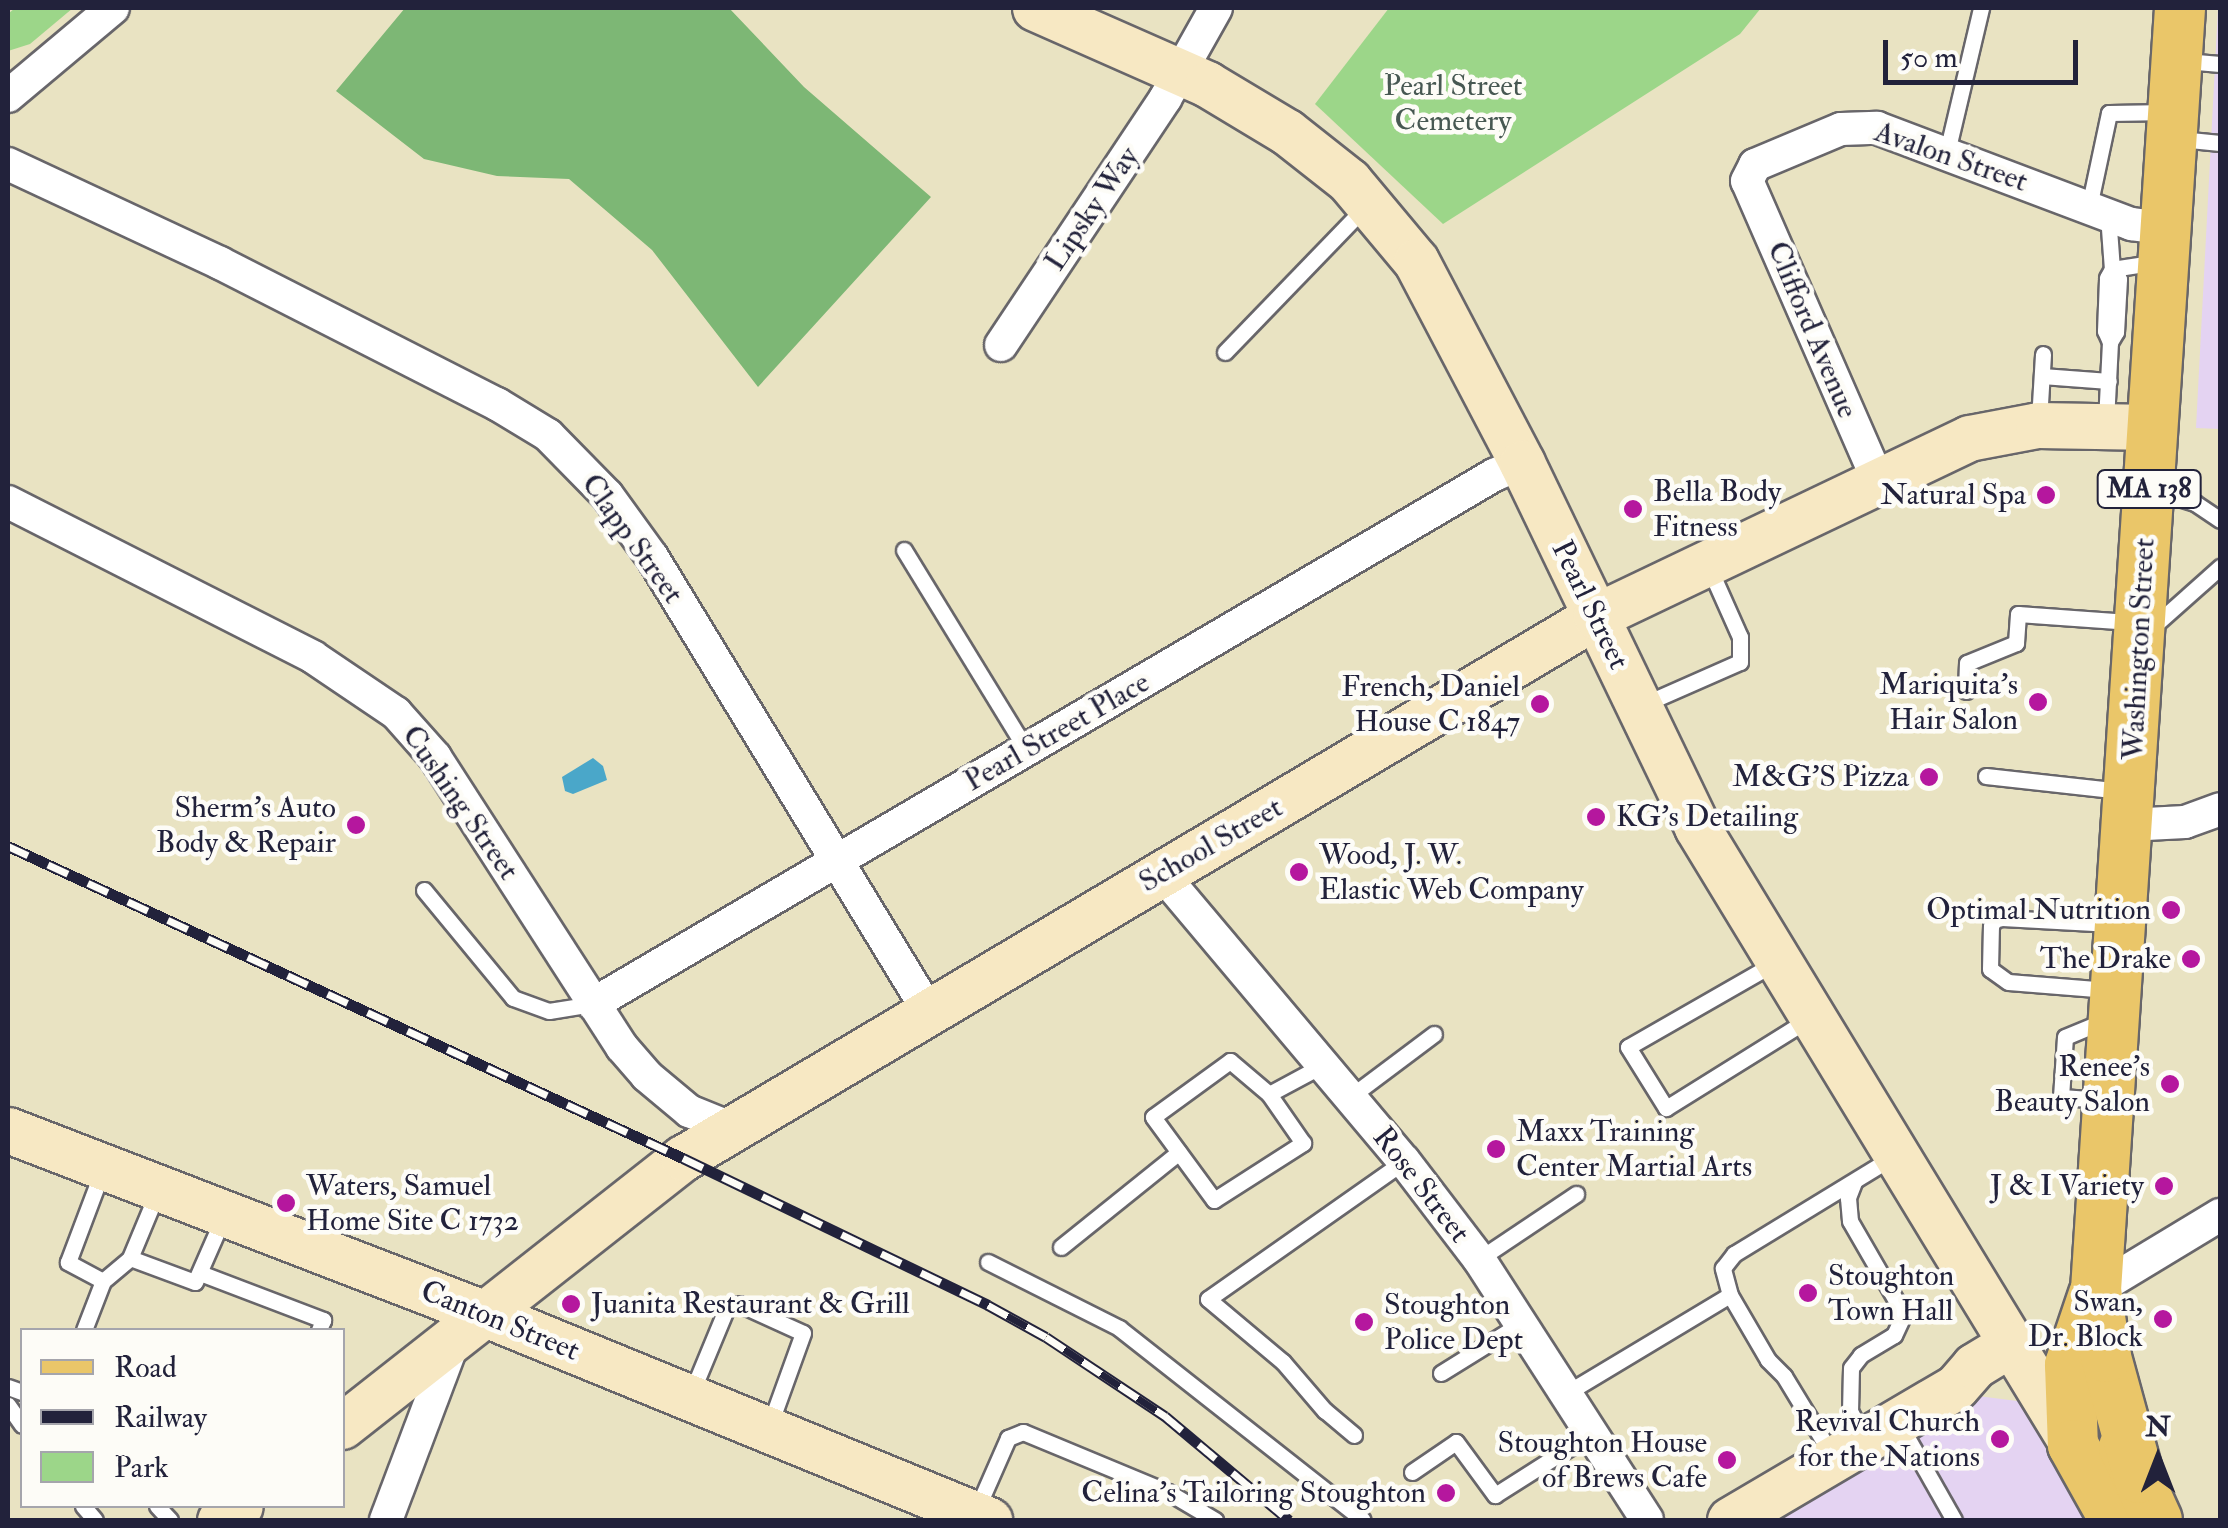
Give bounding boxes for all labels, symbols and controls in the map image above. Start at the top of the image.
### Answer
scale bar [1888,20,2083,82]
text: 50 m [1900,39,1958,76]
park label: Pearl Street Cemetery [1384,68,1522,138]
street label: Avalon Street [1870,114,2032,200]
street label: Lipsky Way [1037,140,1147,278]
street label: Clifford Avenue [1759,236,1865,424]
road number: MA 138 [2096,466,2202,512]
street label: Clapp Street [573,467,691,611]
place label: Bella Body Fitness [1653,474,1781,544]
place label: Natural Spa [1881,477,2026,513]
marker: Natural Spa [2035,484,2057,506]
marker: Bella Body Fitness [1622,498,1644,520]
street label: Pearl Street [1543,535,1637,675]
street label: Washington Street [2115,537,2163,761]
street label: Pearl Street Place [958,665,1156,799]
place label: Mariquita's Hair Salon [1879,667,2018,738]
place label: French, Daniel House C 1847 [1341,669,1520,740]
marker: Mariquita's Hair Salon [2027,691,2049,713]
marker: French, Daniel House C 1847 [1529,693,1551,715]
street label: Cushing Street [394,719,526,887]
place label: M&G'S Pizza [1732,759,1909,795]
marker: M&G'S Pizza [1918,766,1940,788]
place label: Sherm's Auto Body & Repair [156,790,336,860]
street label: School Street [1133,790,1289,900]
place label: KG’s Detailing [1616,799,1798,835]
marker: KG’s Detailing [1585,806,1607,828]
marker: Sherm's Auto Body & Repair [345,814,367,836]
place label: Wood, J. W. Elastic Web Company [1319,837,1584,908]
marker: Wood, J. W. Elastic Web Company [1288,861,1310,883]
place label: Optimal Nutrition [1926,892,2151,928]
marker: Optimal Nutrition [2160,899,2182,921]
place label: The Drake [2040,941,2171,977]
marker: The Drake [2180,948,2202,970]
place label: Renee's Beauty Salon [1994,1049,2150,1120]
marker: Renee's Beauty Salon [2159,1073,2181,1095]
place label: Maxx Training Center Martial Arts [1516,1114,1752,1184]
street label: Rose Street [1365,1120,1477,1250]
marker: Maxx Training Center Martial Arts [1485,1138,1507,1160]
place label: Waters, Samuel Home Site C 1732 [306,1168,519,1238]
place label: J & I Variety [1990,1168,2144,1204]
marker: J & I Variety [2153,1175,2175,1197]
marker: Waters, Samuel Home Site C 1732 [275,1192,297,1214]
place label: Stoughton Town Hall [1828,1258,1954,1328]
street label: Canton Street [416,1273,584,1369]
marker: Stoughton Town Hall [1797,1282,1819,1304]
place label: Swan, Dr. Block [2028,1284,2143,1354]
place label: Juanita Restaurant & Grill [591,1286,910,1322]
place label: Stoughton Police Dept [1384,1287,1523,1358]
marker: Juanita Restaurant & Grill [560,1293,582,1315]
marker: Swan, Dr. Block [2152,1308,2174,1330]
marker: Stoughton Police Dept [1353,1311,1375,1333]
legend [20,1328,345,1508]
text: Road [114,1349,177,1386]
text: Railway [114,1399,207,1436]
place label: Revival Church for the Nations [1794,1404,1980,1474]
north arrow [2108,1408,2208,1508]
text: N [2145,1410,2171,1445]
place label: Stoughton House of Brews Cafe [1498,1425,1707,1496]
marker: Revival Church for the Nations [1989,1428,2011,1450]
text: Park [114,1449,169,1486]
marker: Stoughton House of Brews Cafe [1716,1449,1738,1471]
place label: Celina's Tailoring Stoughton [1081,1475,1426,1511]
marker: Celina's Tailoring Stoughton [1435,1482,1457,1504]

